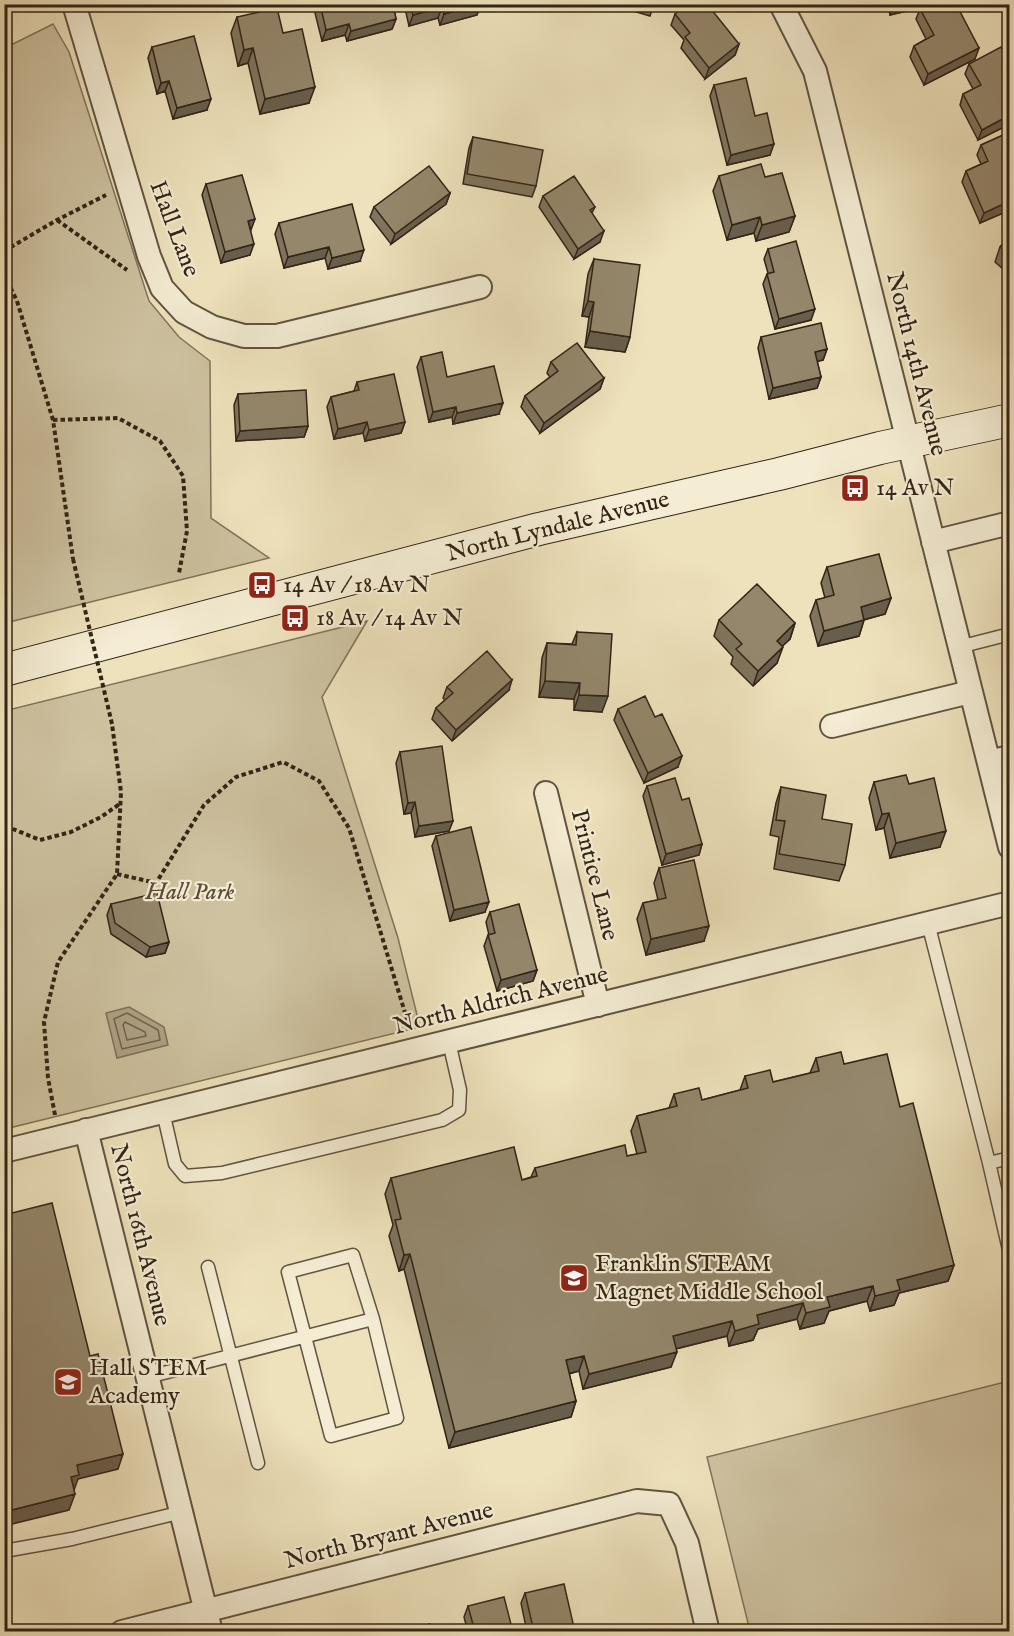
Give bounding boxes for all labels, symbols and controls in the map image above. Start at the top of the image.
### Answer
street label: Hall Lane [142,176,206,282]
street label: North 14th Avenue [878,269,954,459]
bus stop icon: 14 Av N [839,472,871,504]
place label: 14 Av N [876,473,955,504]
street label: North Lyndale Avenue [443,484,673,570]
bus stop icon: 14 Av / 18 Av N [246,569,278,601]
place label: 14 Av / 18 Av N [283,570,430,601]
bus stop icon: 18 Av / 14 Av N [279,602,311,634]
place label: 18 Av / 14 Av N [316,603,463,634]
street label: Printice Lane [563,806,625,944]
park label: Hall Park [145,877,235,908]
street label: North Aldrich Avenue [390,959,612,1043]
street label: North 16th Avenue [102,1141,178,1329]
place label: Franklin STEAM Magnet Middle School [595,1249,823,1308]
school or university icon: Franklin STEAM Magnet Middle School [558,1262,590,1294]
place label: Hall STEM Academy [88,1353,207,1412]
school or university icon: Hall STEM Academy [52,1366,84,1398]
street label: North Bryant Avenue [281,1495,497,1577]

